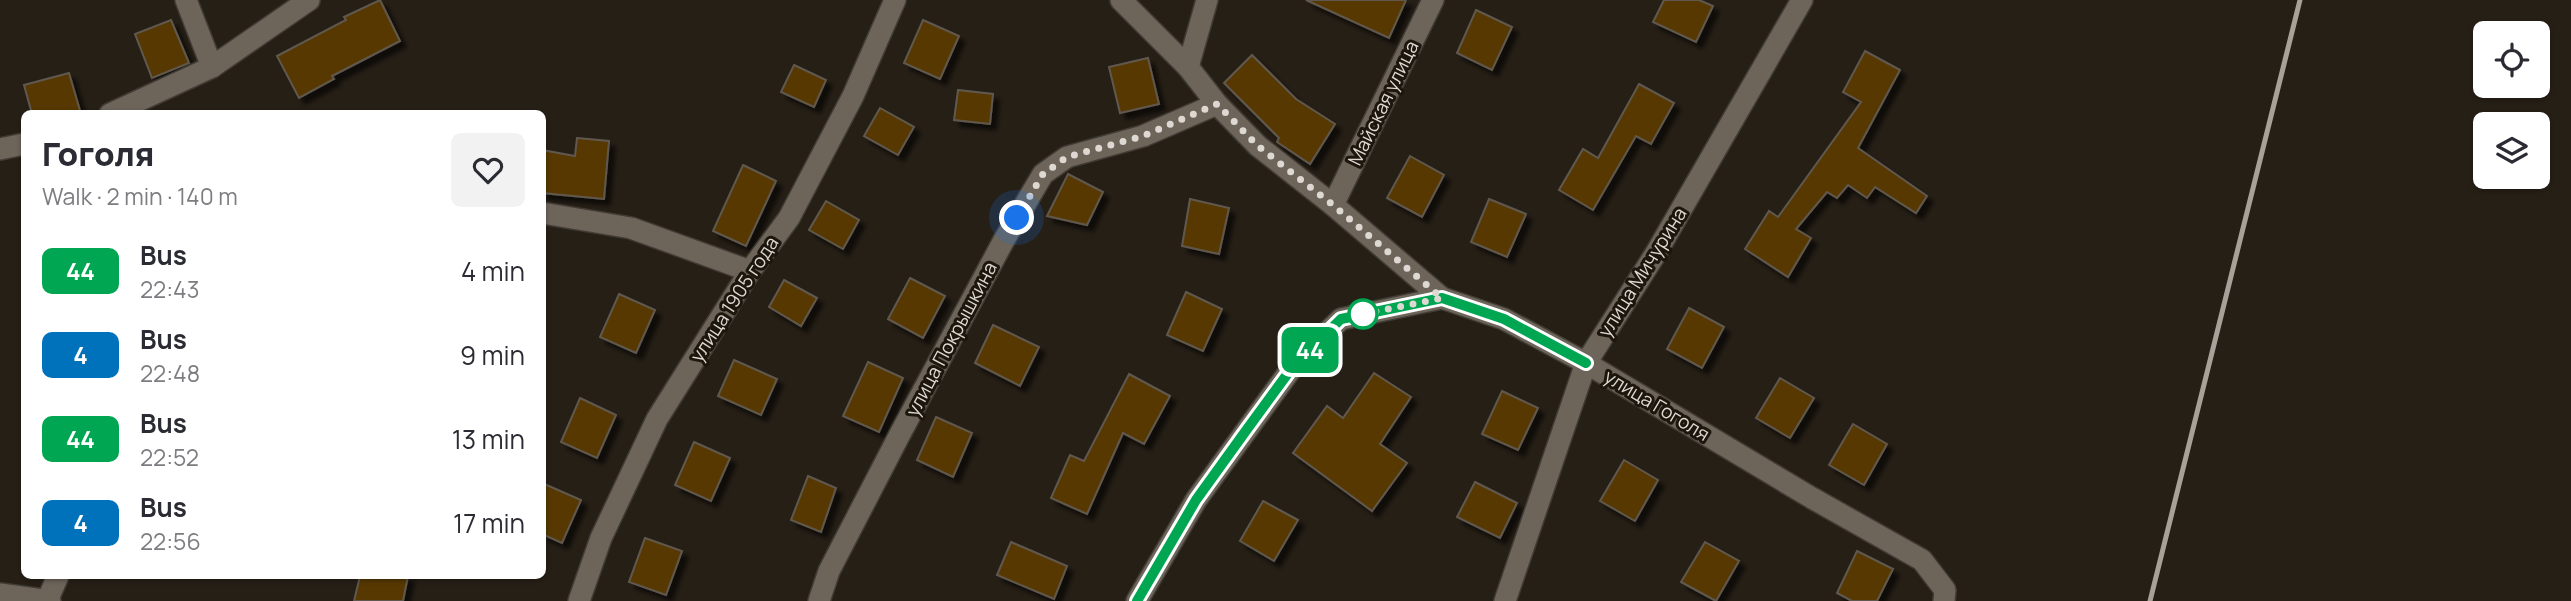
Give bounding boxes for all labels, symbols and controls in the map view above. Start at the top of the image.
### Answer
map controls [2473,21,2550,189]
button: locate [2473,21,2550,98]
street label: Майская улица [1342,36,1424,170]
button: layers [2473,112,2550,189]
text: Гоголя [42,131,154,176]
button: heart [451,133,525,207]
text: Walk · 2 min · 140 m [42,180,238,212]
your location [999,200,1034,235]
street label: улица Мичурина [1592,202,1692,342]
street label: улица 1905 года [684,231,784,367]
text: Bus [140,237,187,273]
text: 4 min [461,253,525,289]
text: 44 [66,254,95,287]
street label: улица Покрышкина [899,257,1003,421]
text: 22:43 [140,273,199,305]
unlabelled marker [1348,299,1378,329]
text: Bus [140,321,187,357]
line badge: 44 [1278,327,1342,373]
text: 44 [1296,333,1324,366]
text: 9 min [460,337,525,373]
text: 4 [73,338,88,371]
text: 22:48 [140,357,200,389]
street label: улица Гоголя [1599,363,1715,447]
text: Bus [140,405,187,441]
text: 13 min [452,421,525,457]
text: 44 [66,422,95,455]
text: 22:52 [140,441,199,473]
text: Bus [140,489,187,525]
text: 17 min [453,505,525,541]
text: 4 [73,506,88,539]
text: 22:56 [140,525,201,557]

